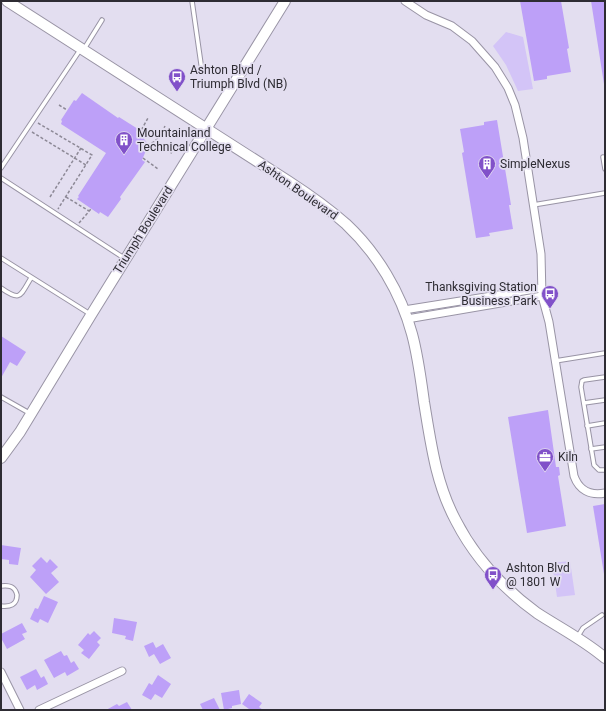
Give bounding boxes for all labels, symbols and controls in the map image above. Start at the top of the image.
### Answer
place label: Ashton Blvd / Triumph Blvd (NB) [190,63,287,91]
bus stop icon: Ashton Blvd / Triumph Blvd (NB) [167,67,187,92]
place label: Mountainland Technical College [137,126,231,154]
building icon: Mountainland Technical College [114,130,134,155]
building icon: SimpleNexus [477,154,497,179]
street label: Ashton Boulevard [255,157,341,223]
place label: SimpleNexus [500,157,570,171]
street label: Triumph Boulevard [110,184,176,276]
place label: Thanksgiving Station Business Park [425,280,538,308]
bus stop icon: Thanksgiving Station Business Park [540,284,560,309]
office icon: Kiln [535,447,555,472]
place label: Kiln [558,450,578,464]
place label: Ashton Blvd @ 1801 W [506,561,570,589]
bus stop icon: Ashton Blvd @ 1801 W [483,565,503,590]

